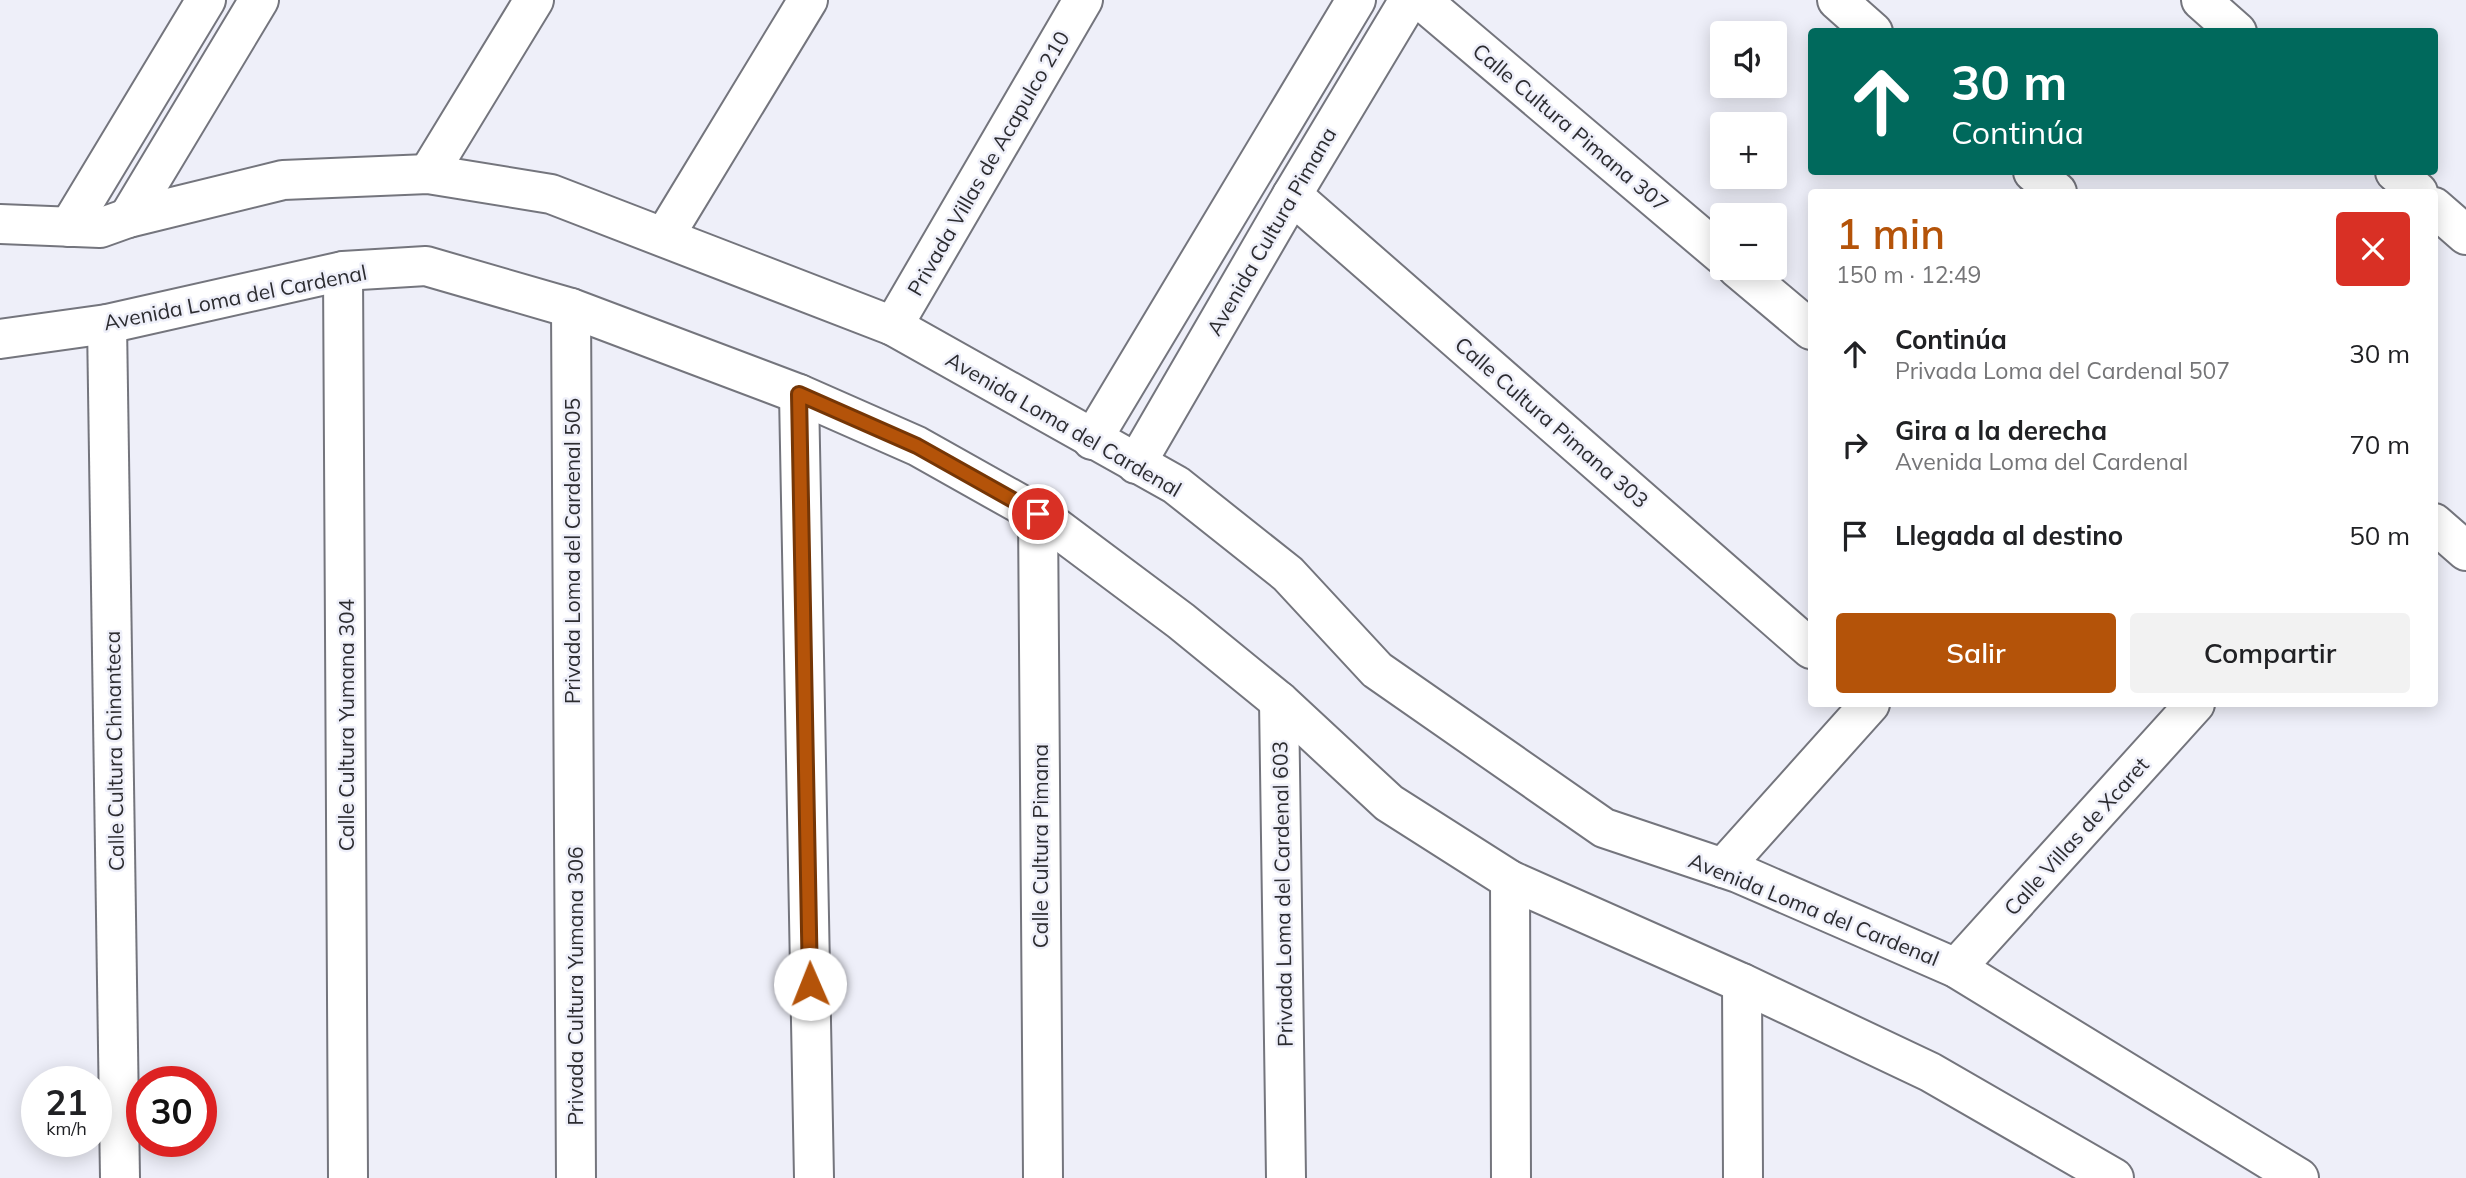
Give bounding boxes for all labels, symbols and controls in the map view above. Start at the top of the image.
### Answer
map controls [1710,21,1787,280]
button: sound [1710,21,1787,98]
street label: Privada Villas de Acapulco 210 [901,26,1075,300]
street label: Calle Cultura Pimana 307 [1468,37,1674,217]
text: 30 m [1951,51,2067,112]
icon: ahead [1836,56,1927,147]
button: + [1710,112,1787,189]
text: Continúa [1951,112,2084,152]
street label: Avenida Cultura Pimana [1201,122,1341,340]
button: − [1710,203,1787,280]
text: 1 min [1836,207,1945,260]
button: close [2336,212,2410,286]
street label: Avenida Loma del Cardenal [101,259,369,335]
text: 150 m · 12:49 [1836,260,1981,289]
text: Continúa [1895,323,2007,356]
street label: Calle Cultura Pimana 303 [1450,331,1654,513]
icon: ahead [1836,335,1874,373]
text: 30 m [2349,337,2410,370]
street label: Avenida Loma del Cardenal [942,346,1186,502]
text: Privada Loma del Cardenal 507 [1895,356,2230,385]
street label: Privada Loma del Cardenal 505 [559,398,585,704]
text: Gira a la derecha [1895,414,2107,447]
icon: right [1836,426,1874,464]
text: 70 m [2349,428,2410,461]
text: Avenida Loma del Cardenal [1895,447,2188,476]
pin [1008,484,1068,544]
icon: arrive [1019,495,1057,533]
icon: arrive [1836,517,1874,555]
text: Llegada al destino [1895,519,2123,552]
text: 50 m [2349,519,2410,552]
street label: Calle Cultura Yumana 304 [333,598,359,851]
button: Salir [1836,613,2116,693]
button: Compartir [2130,613,2410,693]
street label: Calle Cultura Chinanteca [99,631,129,871]
street label: Privada Loma del Cardenal 603 [1266,741,1298,1047]
street label: Calle Cultura Pimana [1027,744,1053,948]
street label: Calle Villas de Xcaret [1998,752,2154,920]
street label: Privada Cultura Yumana 306 [562,846,588,1126]
street label: Avenida Loma del Cardenal [1685,847,1943,971]
position arrow [773,947,847,1021]
speed limit sign: 30 [126,1066,217,1157]
text: 21 [45,1080,88,1124]
text: km/h [46,1117,87,1140]

